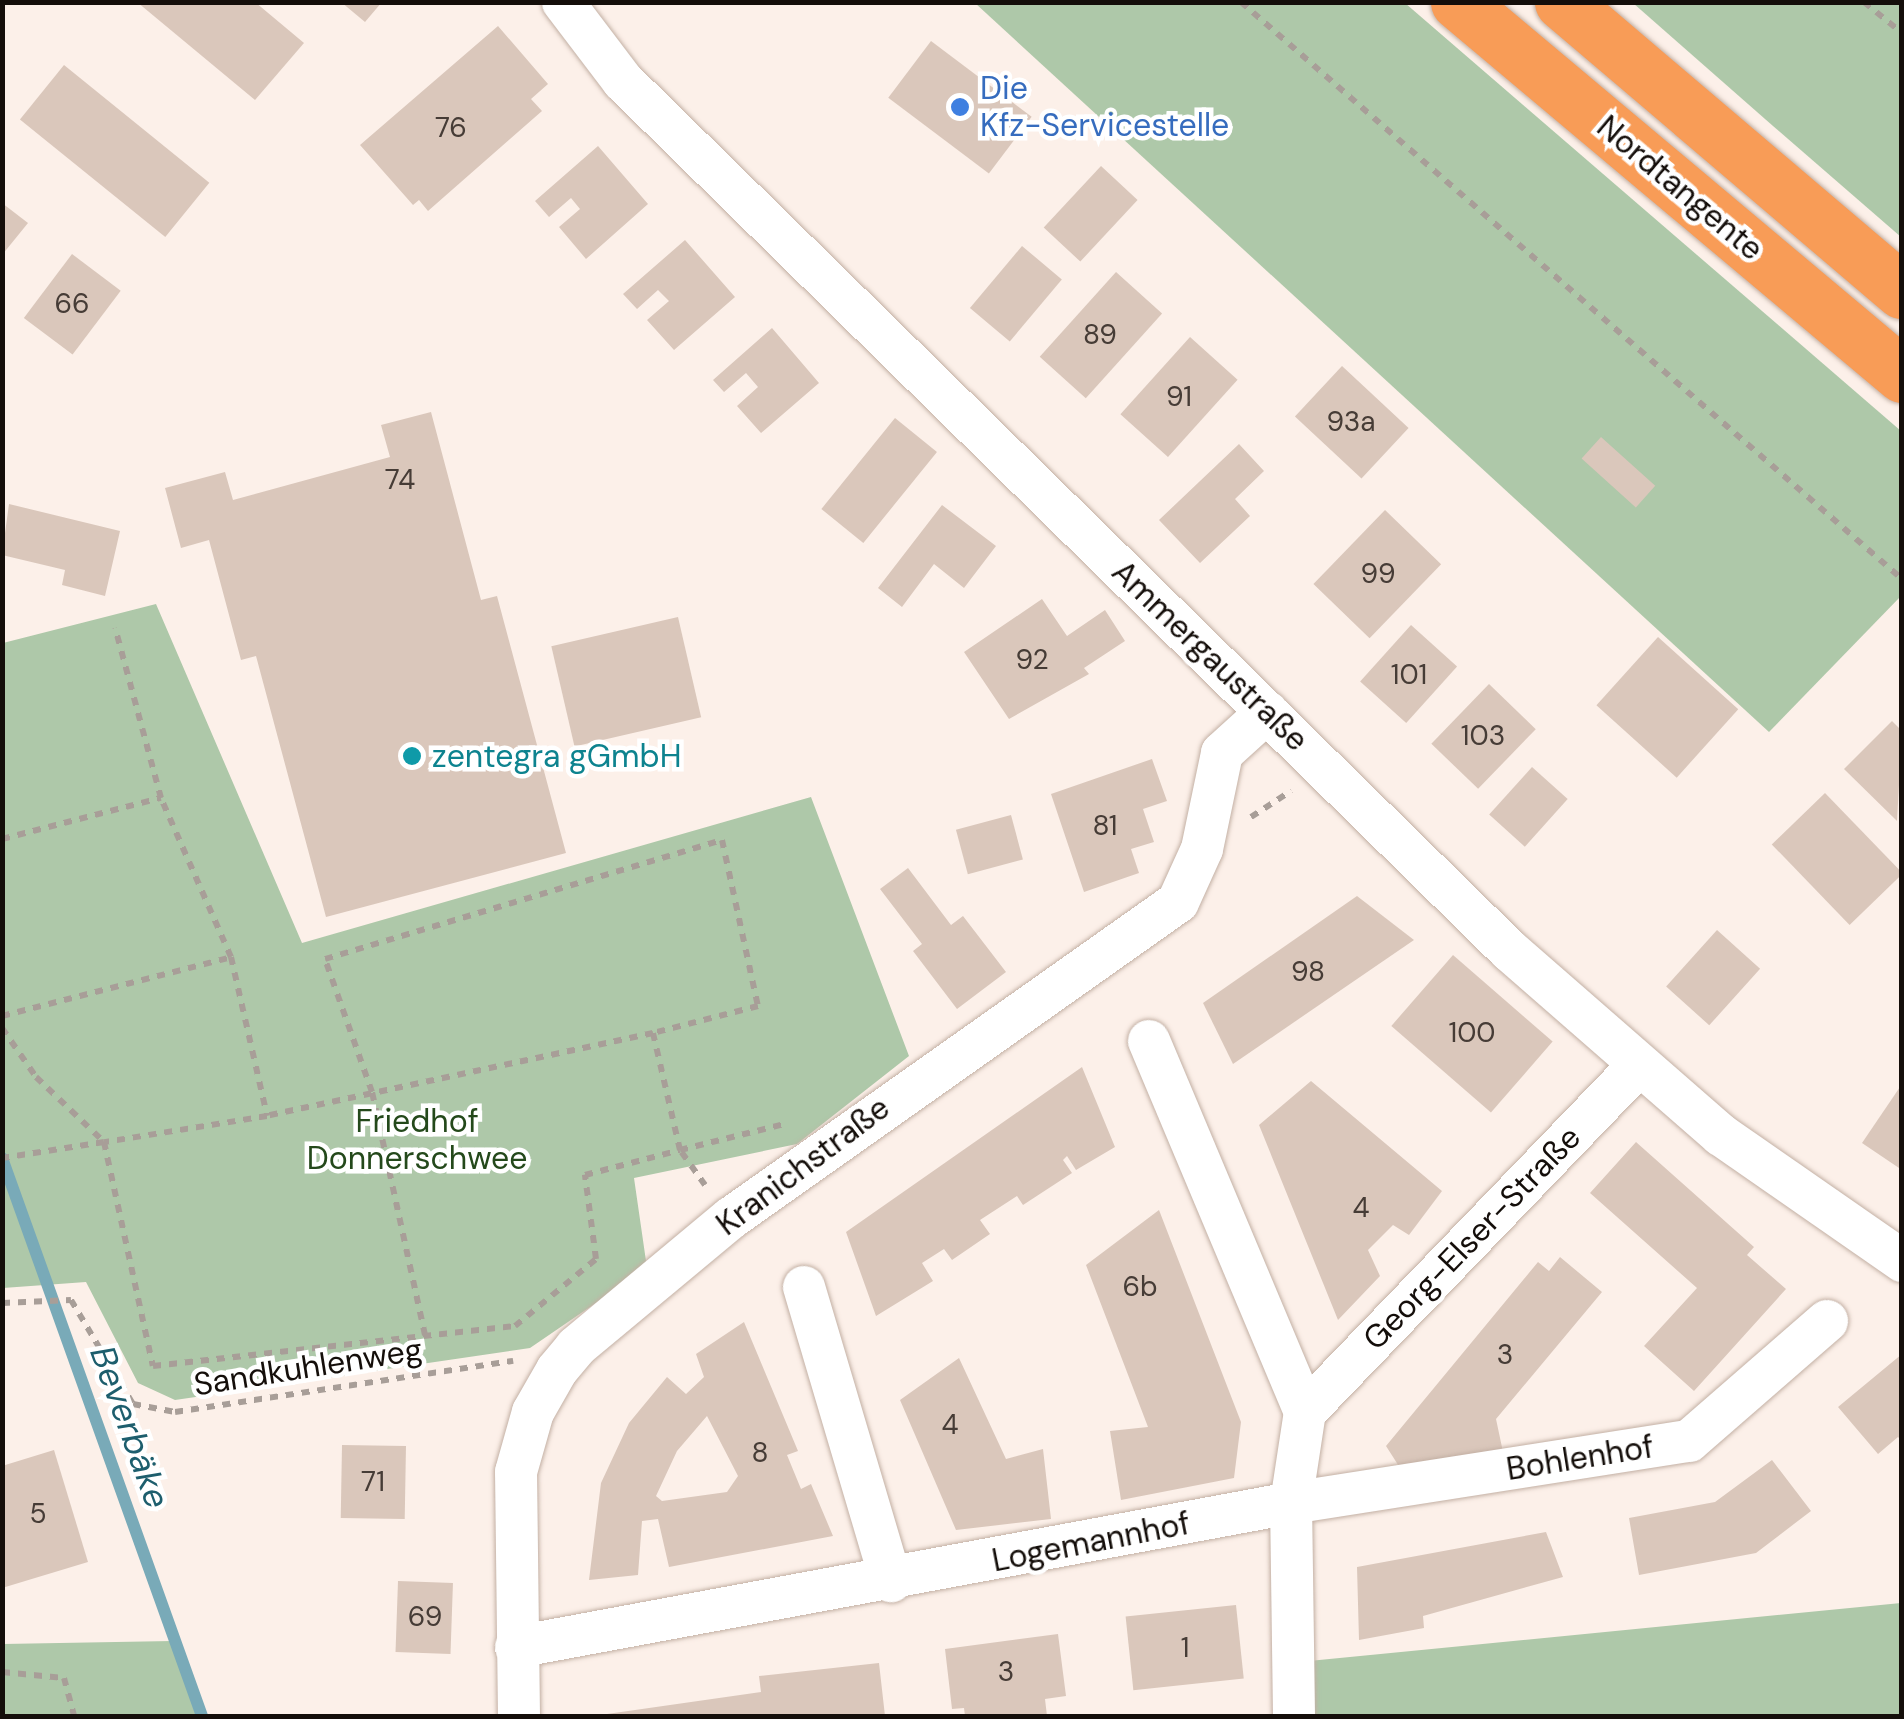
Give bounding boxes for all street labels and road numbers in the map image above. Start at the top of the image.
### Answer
street label: Nordtangente [1589,107,1771,269]
street label: Ammergaustraße [1104,553,1316,759]
street label: Kranichstraße [709,1088,897,1244]
street label: Georg-Elser-Straße [1355,1118,1589,1358]
street label: Sandkuhlenweg [191,1330,425,1404]
street label: Bohlenhof [1504,1427,1656,1489]
street label: Logemannhof [989,1504,1193,1580]

